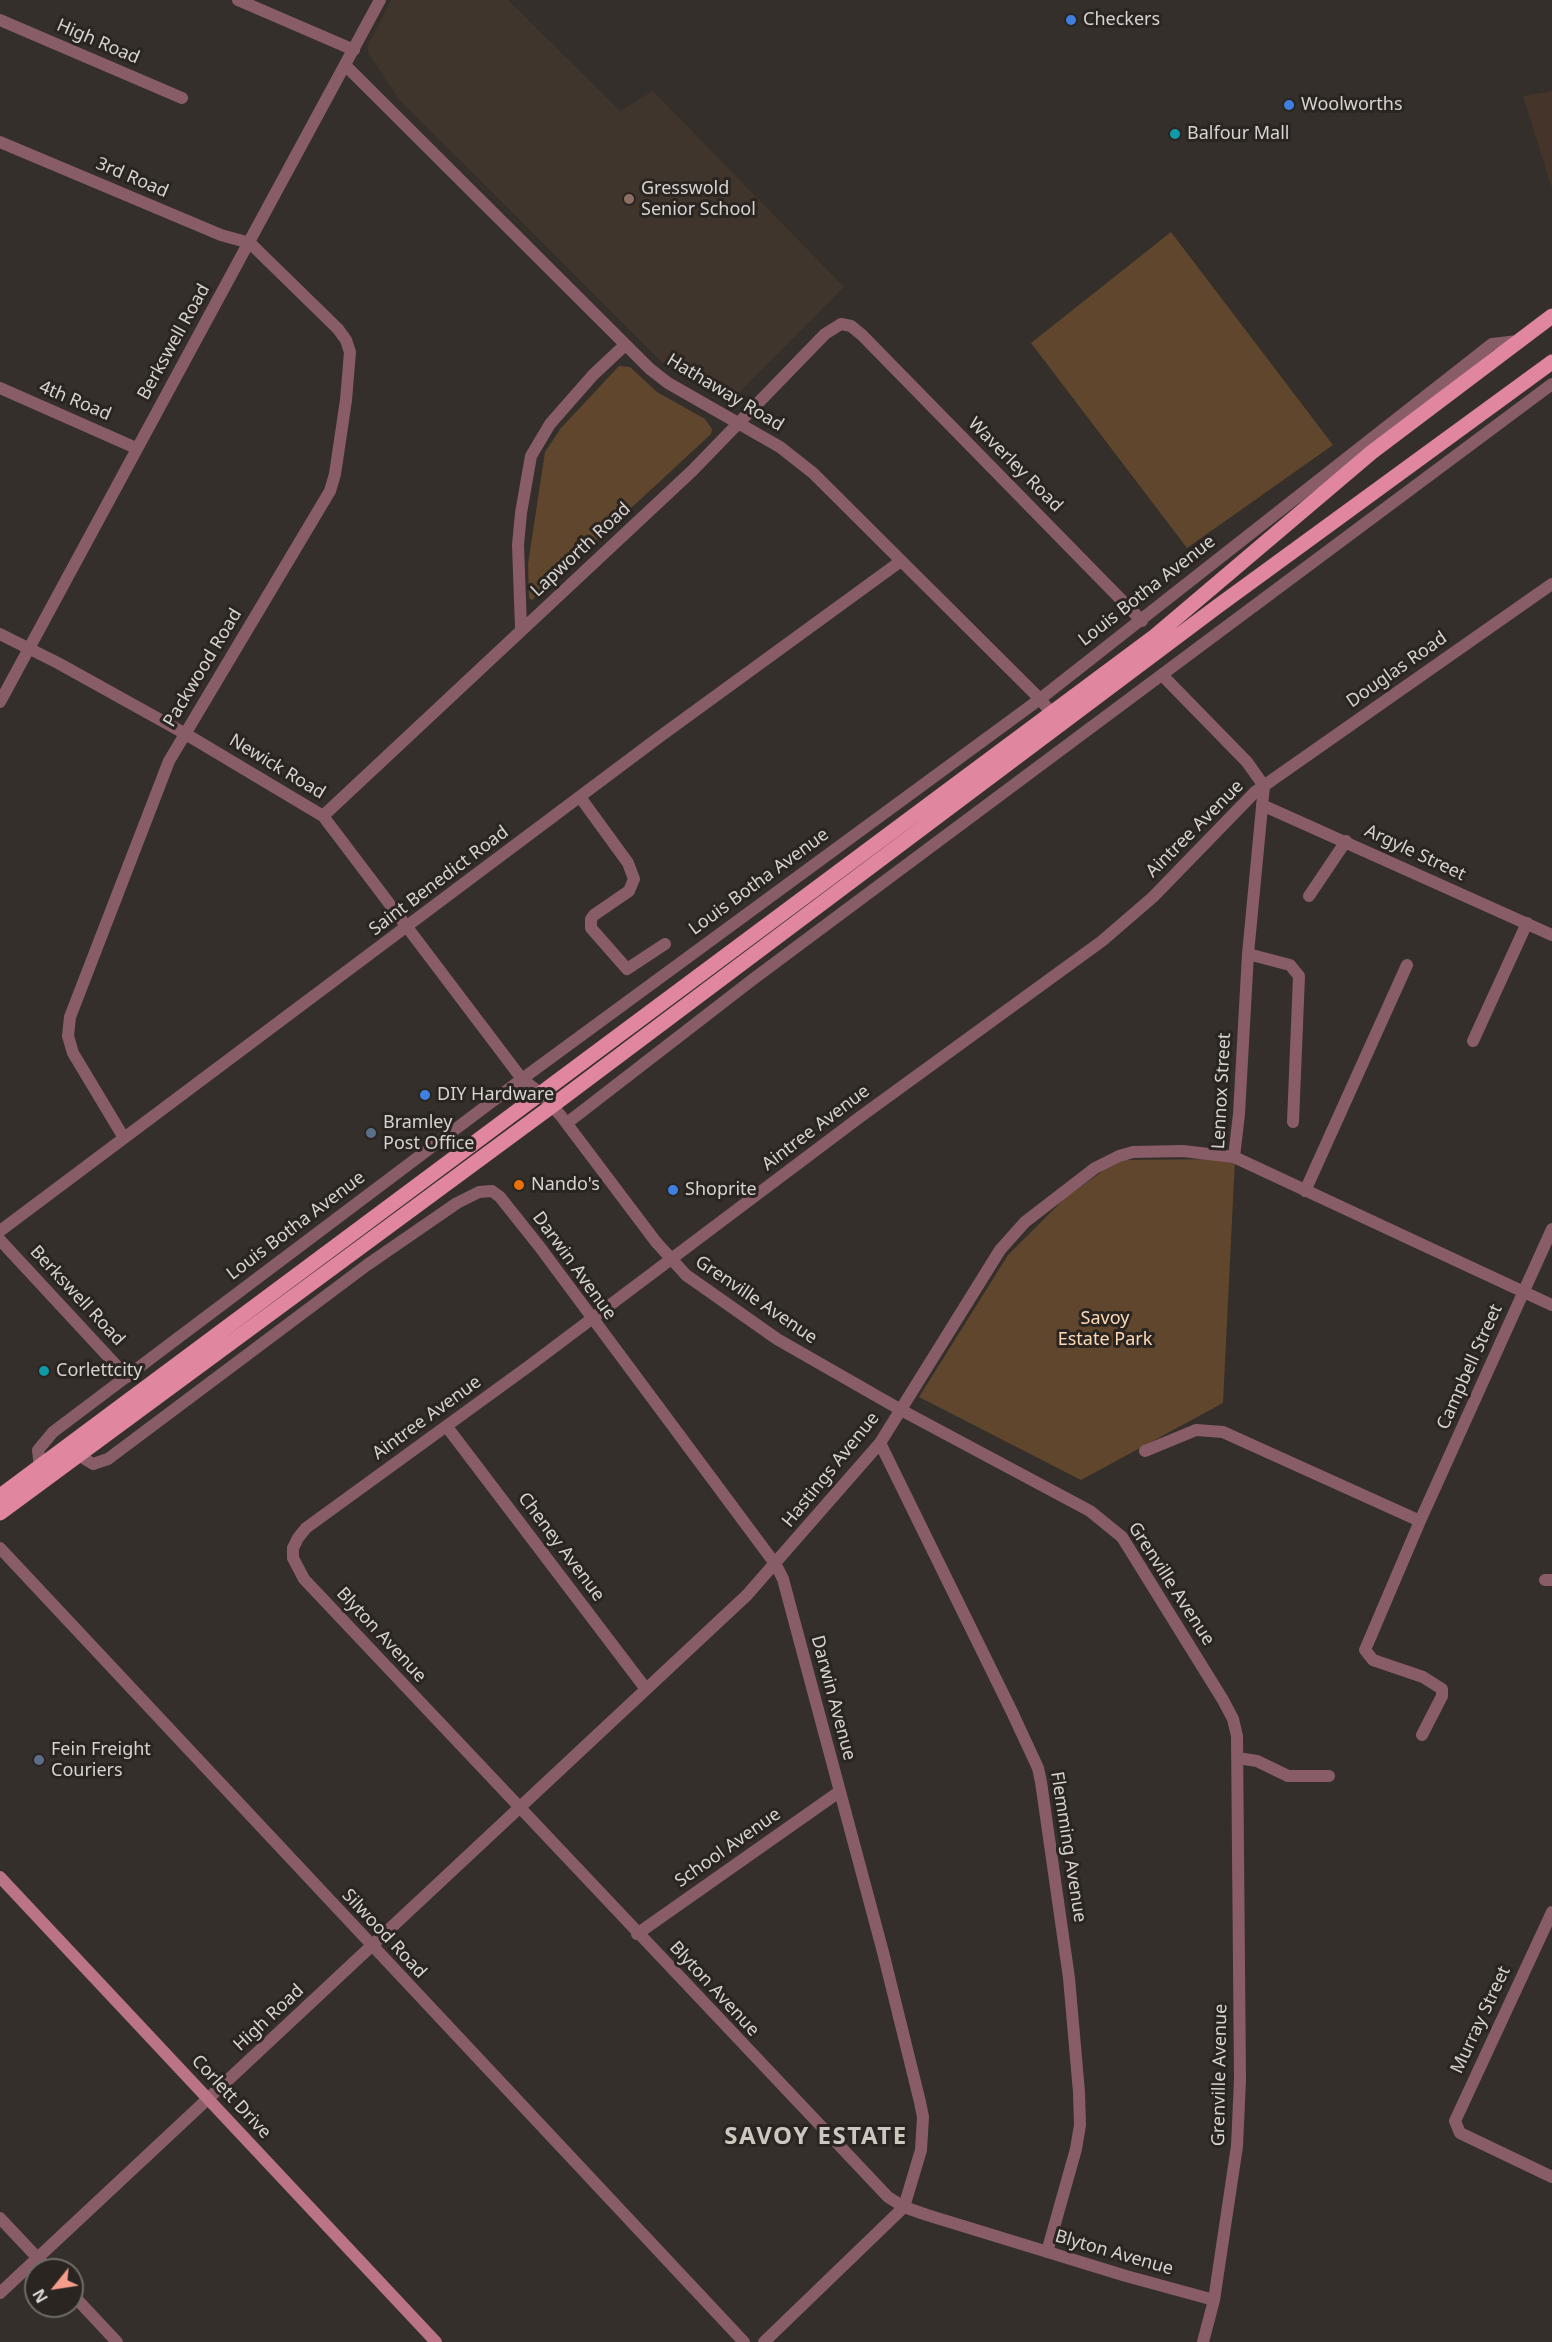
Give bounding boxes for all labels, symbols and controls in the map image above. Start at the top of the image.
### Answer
place label: Checkers [1083,9,1160,31]
marker: Checkers [1064,13,1078,27]
street label: High Road [53,15,143,69]
place label: Woolworths [1301,94,1403,116]
marker: Woolworths [1282,98,1296,112]
place label: Balfour Mall [1187,123,1289,145]
marker: Balfour Mall [1168,127,1182,141]
street label: 3rd Road [93,153,171,203]
place label: Gresswold Senior School [641,178,756,220]
marker: Gresswold Senior School [622,192,636,206]
street label: Berkswell Road [133,280,215,404]
street label: Hathaway Road [663,350,787,436]
street label: 4th Road [36,376,114,426]
street label: Waverley Road [963,413,1067,517]
street label: Lapworth Road [527,498,635,602]
street label: Louis Botha Avenue [1074,531,1220,651]
street label: Packwood Road [159,605,247,731]
street label: Douglas Road [1343,627,1451,713]
street label: Newick Road [225,730,329,804]
street label: Aintree Avenue [1142,776,1248,882]
street label: Argyle Street [1361,820,1469,886]
street label: Saint Benedict Road [365,822,513,940]
street label: Louis Botha Avenue [685,824,833,940]
street label: Lennox Street [1208,1032,1236,1150]
street label: Aintree Avenue [758,1081,874,1175]
place label: DIY Hardware [437,1084,554,1106]
marker: DIY Hardware [418,1088,432,1102]
place label: Bramley Post Office [383,1112,474,1154]
marker: Bramley Post Office [364,1126,378,1140]
street label: Louis Botha Avenue [223,1167,369,1285]
place label: Nando's [531,1174,600,1196]
marker: Nando's [512,1178,526,1192]
place label: Shoprite [685,1179,757,1201]
marker: Shoprite [666,1183,680,1197]
street label: Darwin Avenue [528,1208,620,1324]
street label: Berkswell Road [25,1241,129,1351]
street label: Grenville Avenue [691,1251,821,1349]
street label: Campbell Street [1433,1301,1507,1433]
park label: Savoy Estate Park [1058,1308,1152,1350]
place label: Corlettcity [56,1360,142,1382]
marker: Corlettcity [37,1364,51,1378]
street label: Aintree Avenue [368,1371,486,1465]
street label: Hastings Avenue [778,1408,884,1532]
street label: Cheney Avenue [513,1488,609,1606]
street label: Grenville Avenue [1123,1518,1219,1650]
street label: Blyton Avenue [332,1583,430,1687]
street label: Darwin Avenue [806,1633,860,1763]
place label: Fein Freight Couriers [51,1739,151,1782]
marker: Fein Freight Couriers [32,1753,46,1767]
street label: Flemming Avenue [1045,1770,1091,1924]
street label: School Avenue [671,1804,785,1892]
street label: Silwood Road [337,1885,431,1983]
street label: Blyton Avenue [665,1937,763,2041]
street label: Murray Street [1447,1963,1515,2077]
street label: High Road [229,1980,309,2056]
street label: Grenville Avenue [1208,2004,1232,2146]
street label: Corlett Drive [187,2051,275,2143]
district label: SAVOY ESTATE [724,2123,908,2151]
street label: Blyton Avenue [1052,2226,1176,2280]
north arrow [24,2258,84,2318]
text: N [27,2285,53,2307]

